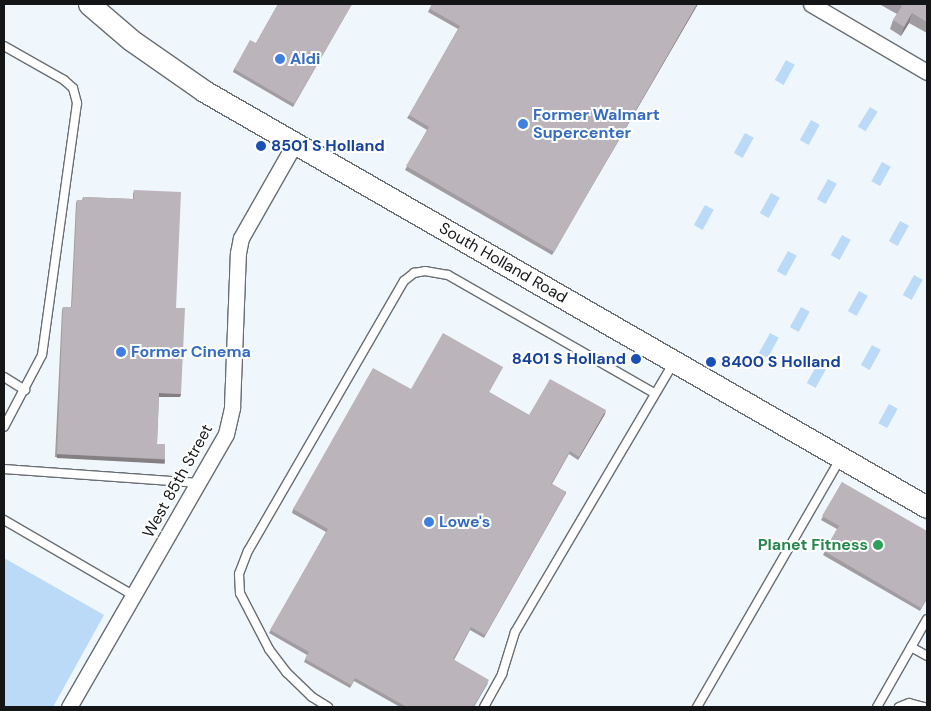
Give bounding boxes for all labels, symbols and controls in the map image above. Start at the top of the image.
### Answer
place label: Aldi [290,49,320,69]
marker: Aldi [274,53,286,65]
place label: Former Walmart Supercenter [533,105,660,143]
marker: Former Walmart Supercenter [517,118,529,130]
place label: 8501 S Holland [271,136,385,156]
marker: 8501 S Holland [255,140,267,152]
street label: South Holland Road [436,219,570,307]
place label: Former Cinema [131,342,251,362]
marker: Former Cinema [115,346,127,358]
place label: 8401 S Holland [512,349,626,369]
place label: 8400 S Holland [721,352,841,372]
marker: 8401 S Holland [630,353,642,365]
marker: 8400 S Holland [705,356,717,368]
street label: West 85th Street [139,421,217,541]
place label: Lowe's [439,512,490,532]
marker: Lowe's [423,516,435,528]
place label: Planet Fitness [758,535,868,555]
marker: Planet Fitness [872,539,884,551]

